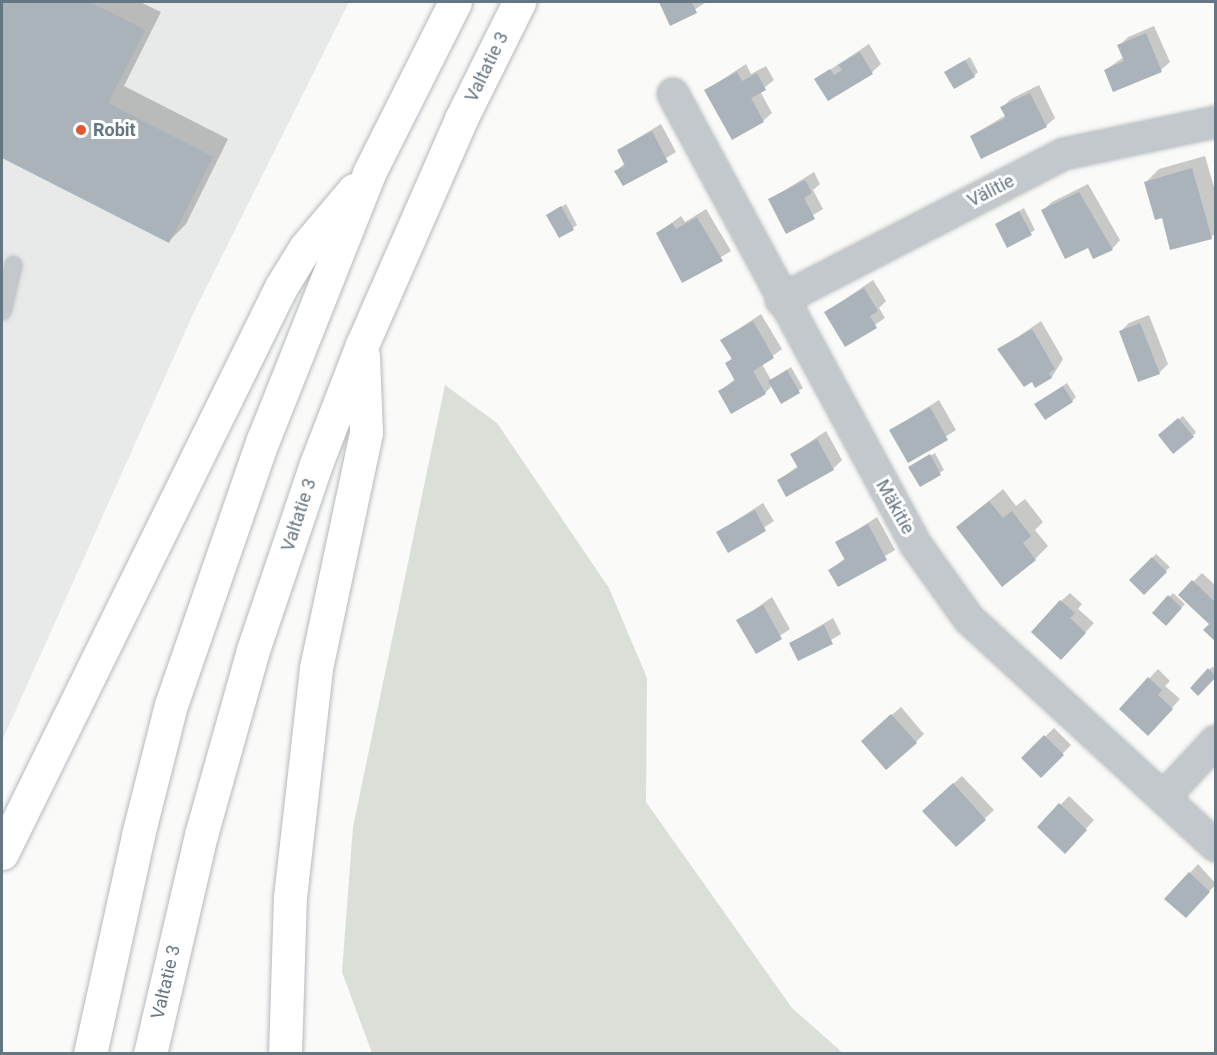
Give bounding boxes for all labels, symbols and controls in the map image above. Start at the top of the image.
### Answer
street label: Valtatie 3 [461,28,513,106]
place label: Robit [93,119,136,141]
marker: Robit [74,123,88,137]
street label: Välitie [964,170,1018,212]
street label: Valtatie 3 [277,476,321,554]
street label: Mäkitie [871,476,919,538]
street label: Valtatie 3 [147,943,185,1021]

